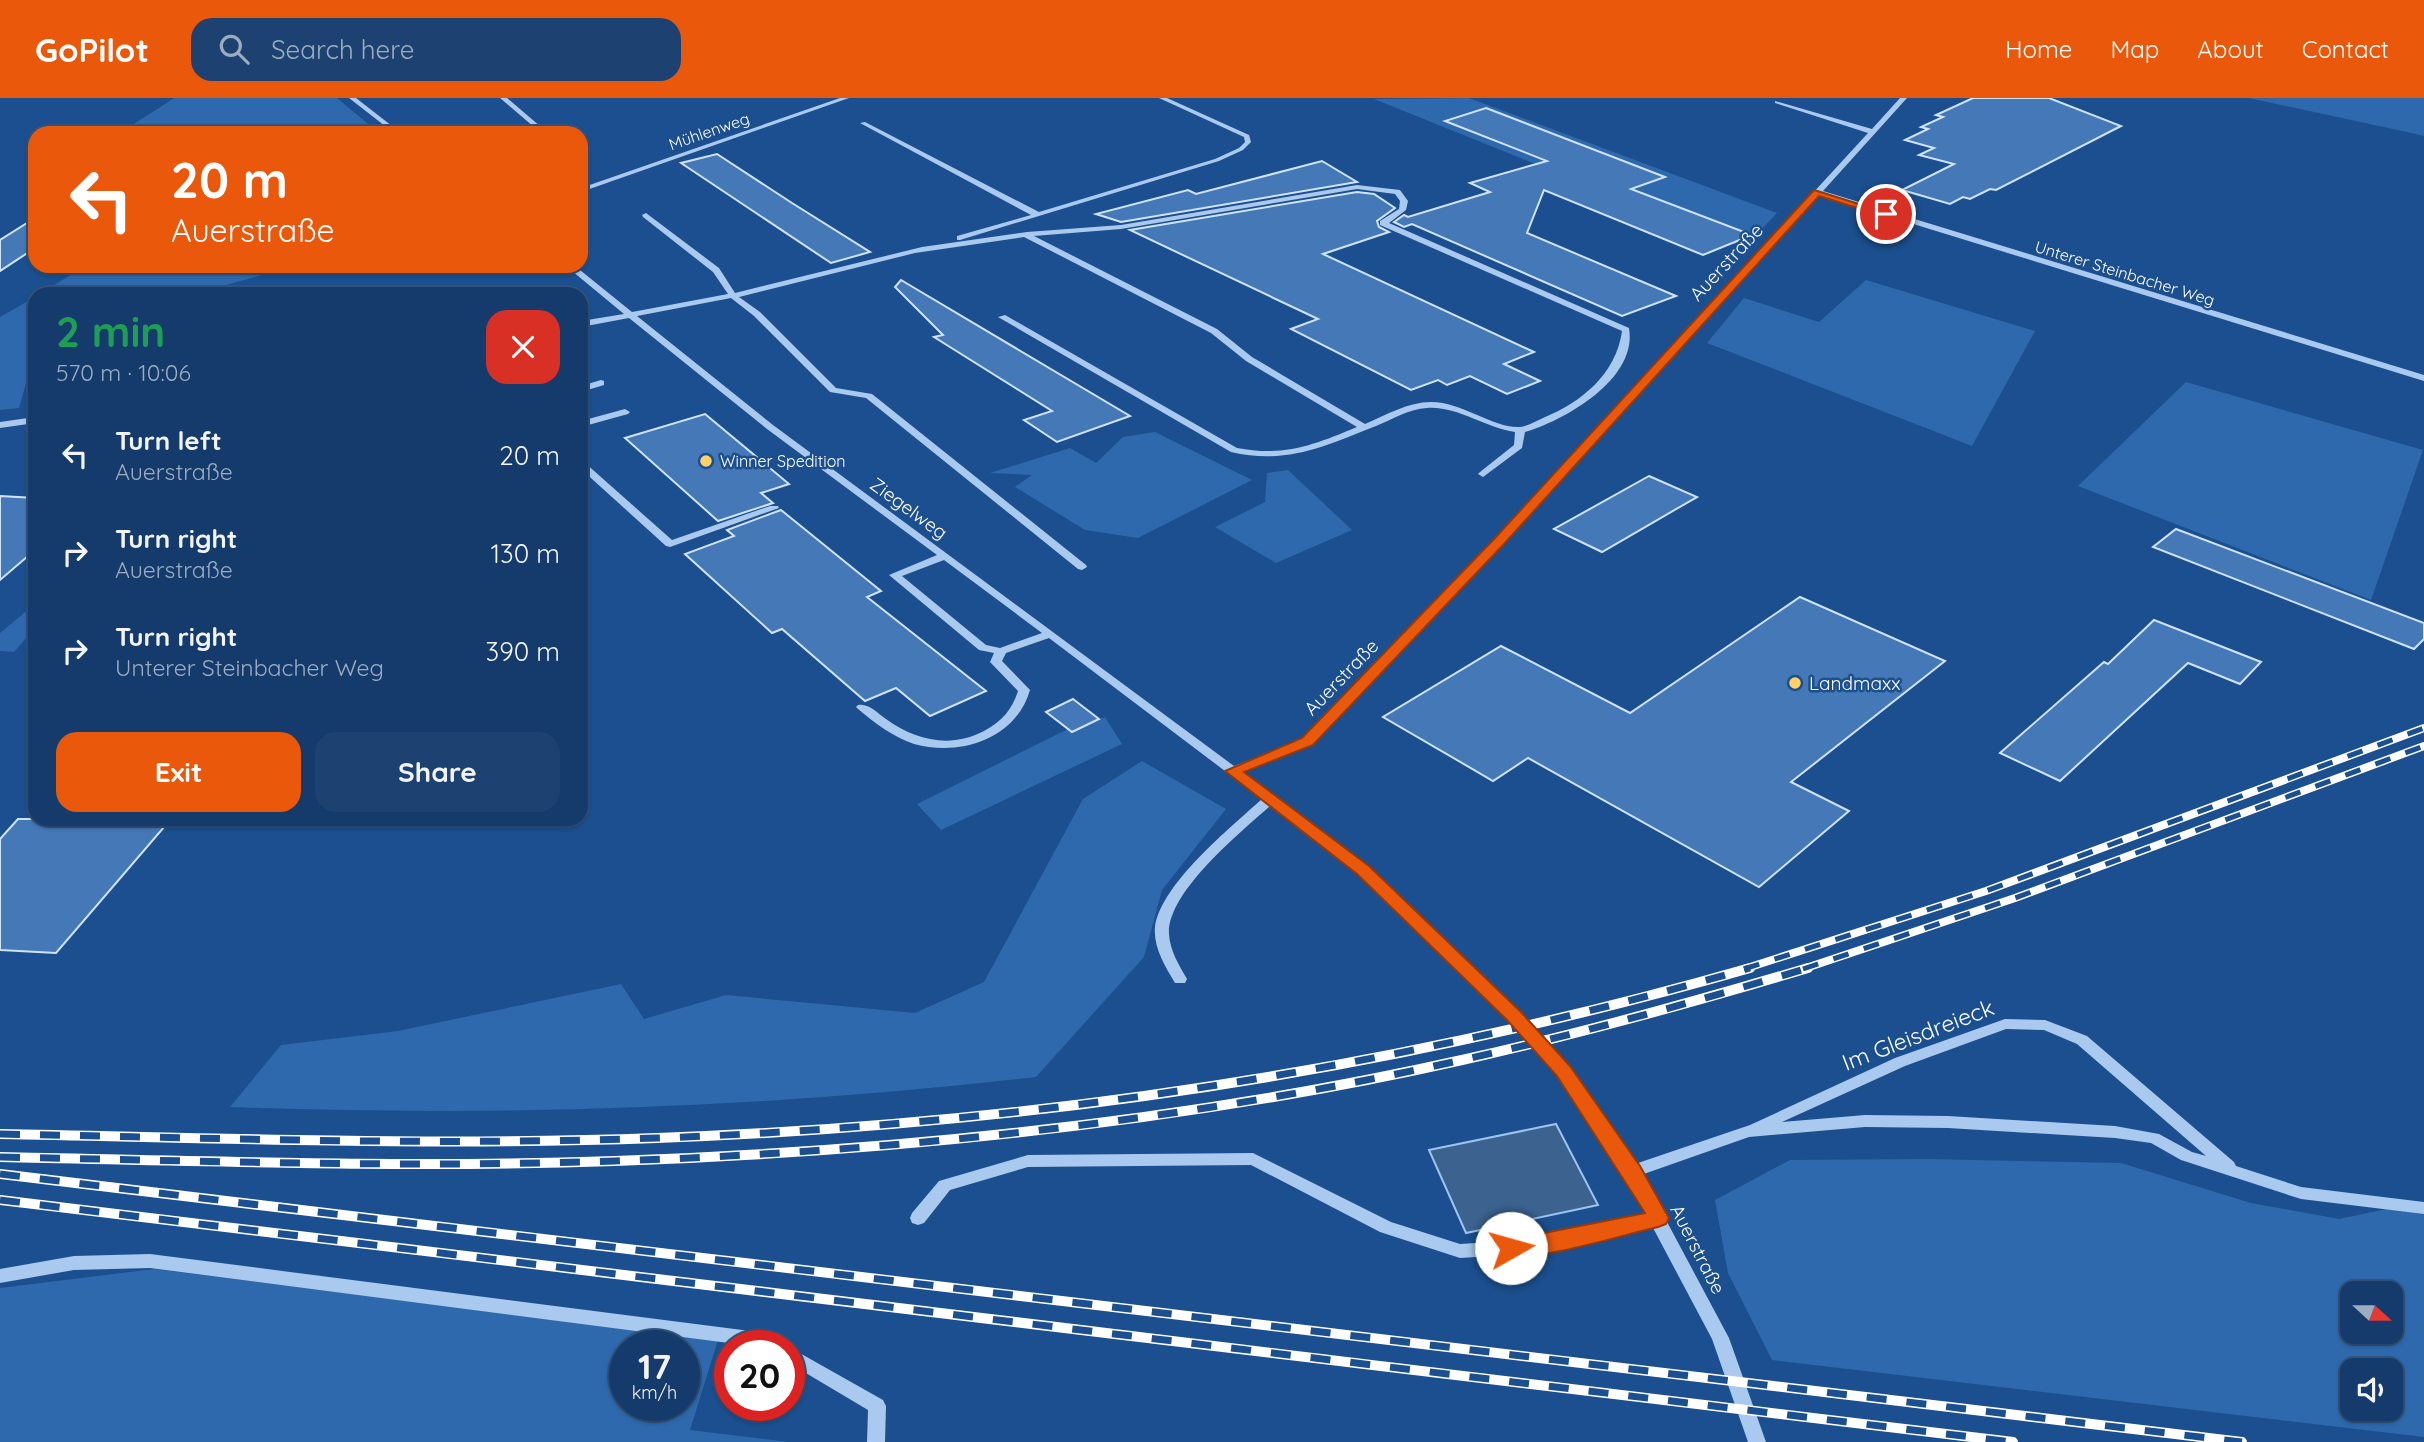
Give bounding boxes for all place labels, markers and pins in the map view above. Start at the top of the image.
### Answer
pin [1856,184,1916,244]
place label: Winner Spedition [720,451,846,471]
marker: Winner Spedition [698,453,714,469]
place label: Landmaxx [1809,671,1900,695]
marker: Landmaxx [1787,675,1803,691]

